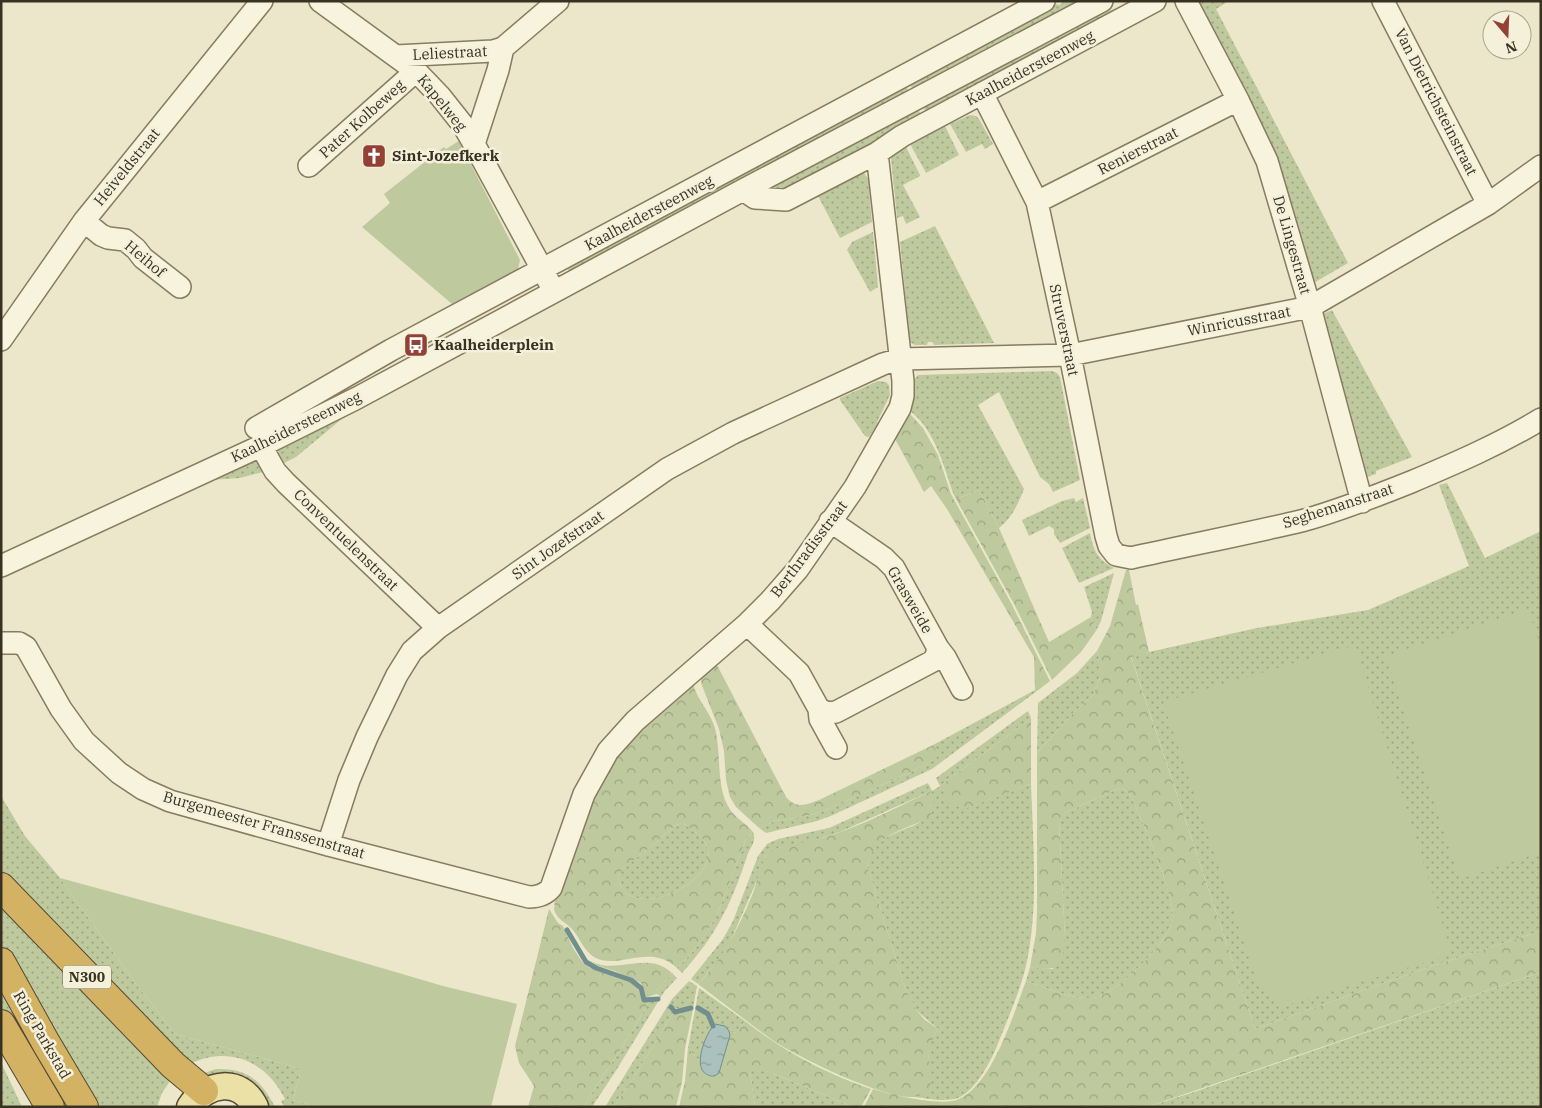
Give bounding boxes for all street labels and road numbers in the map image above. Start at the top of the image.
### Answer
street label: Van Dietrichsteinstraat [1391,25,1482,179]
street label: Kaalheidersteenweg [962,26,1097,110]
street label: Leliestraat [412,41,488,64]
street label: Kapelweg [414,70,471,135]
street label: Pater Kolbeweg [315,75,408,162]
street label: Renierstraat [1094,122,1181,179]
street label: Heiveldstraat [89,124,164,209]
street label: Kaalheidersteenweg [581,171,716,255]
street label: De Lingestraat [1269,193,1316,297]
street label: Heihof [121,236,170,282]
street label: Struverstraat [1045,282,1084,378]
street label: Winricusstraat [1186,301,1292,340]
street label: Kaalheidersteenweg [227,387,364,466]
street label: Seghemanstraat [1280,479,1396,532]
street label: Conventuelenstraat [290,485,403,595]
street label: Berthradisstraat [766,497,851,601]
street label: Sint Jozefstraat [508,506,607,583]
street label: Grasweide [884,563,937,637]
street label: Burgemeester Franssenstraat [161,787,367,862]
road number: N300 [63,966,111,989]
street label: Ring Parkstad [10,987,75,1082]

